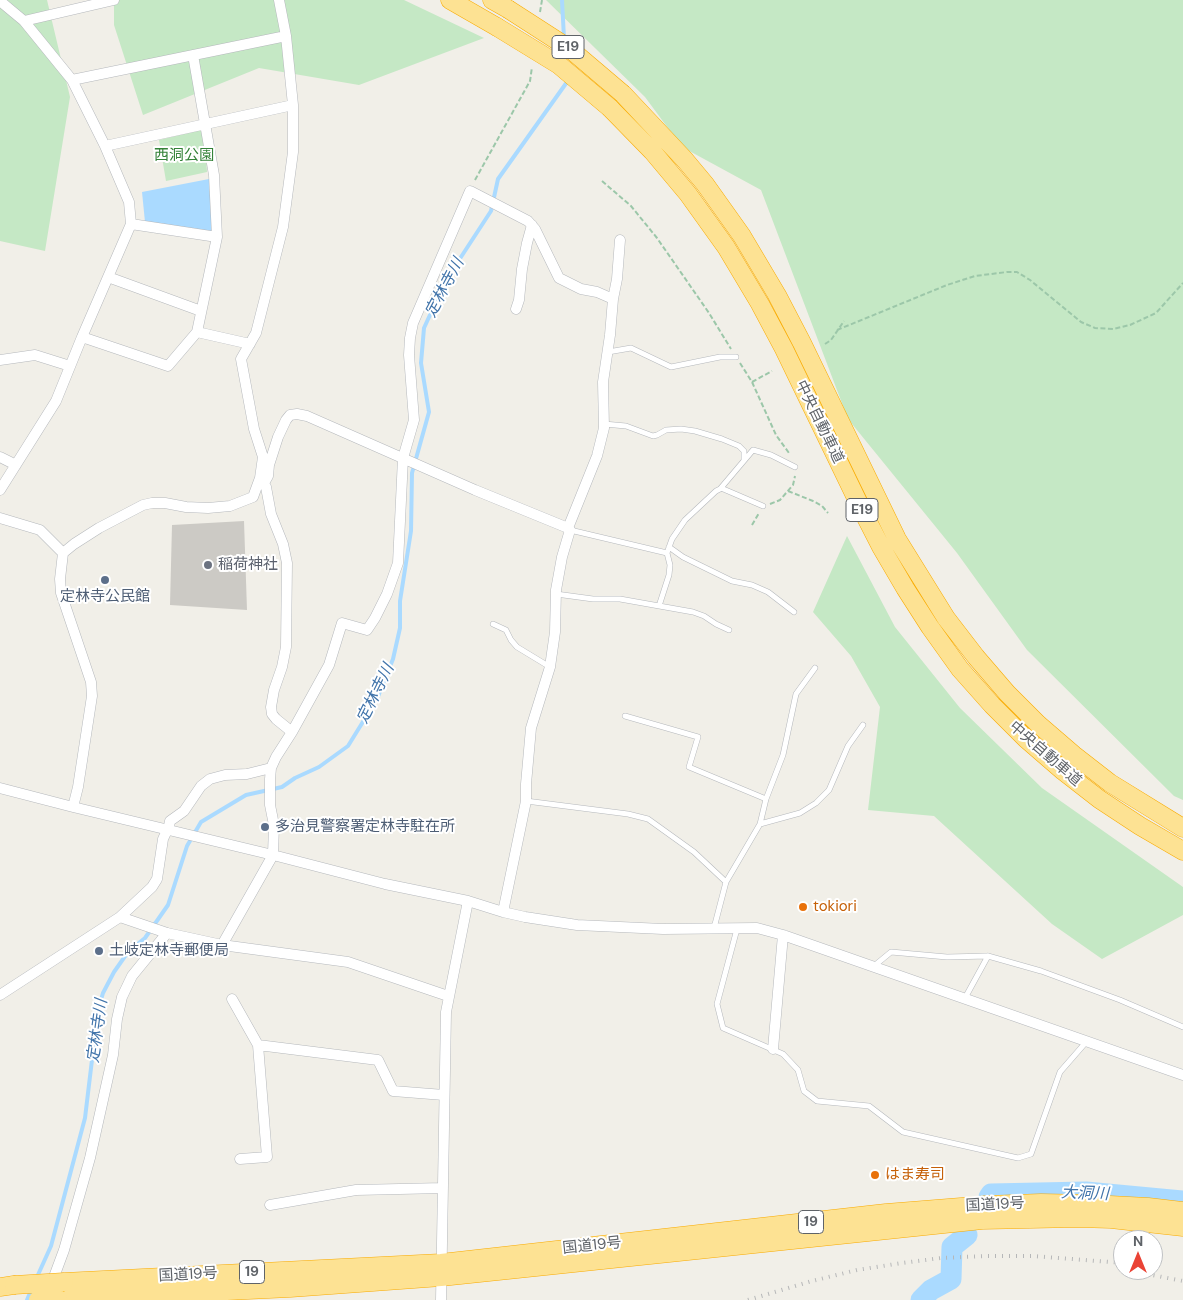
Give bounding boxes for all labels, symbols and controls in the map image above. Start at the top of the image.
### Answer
road number: E19 [552,36,584,58]
park label: 西洞公園 [154,147,214,165]
water label: 定林寺川 [422,255,468,321]
street label: 中央自動車道 [791,378,847,466]
road number: E19 [846,498,878,522]
place label: 稲荷神社 [218,556,278,574]
marker: 稲荷神社 [202,559,214,571]
marker: 定林寺公民館 [99,574,111,586]
place label: 定林寺公民館 [60,588,150,606]
water label: 定林寺川 [353,661,399,727]
street label: 中央自動車道 [1005,718,1085,790]
place label: 多治見警察署定林寺駐在所 [275,818,455,836]
marker: 多治見警察署定林寺駐在所 [259,821,271,833]
place label: tokiori [813,898,857,916]
marker: tokiori [797,901,809,913]
place label: 土岐定林寺郵便局 [109,942,229,960]
marker: 土岐定林寺郵便局 [93,945,105,957]
water label: 定林寺川 [84,998,112,1064]
place label: はま寿司 [885,1166,945,1184]
marker: はま寿司 [869,1169,881,1181]
water label: 大洞川 [1061,1184,1109,1204]
street label: 国道19号 [965,1194,1025,1216]
road number: 19 [798,1210,824,1234]
north arrow [1113,1230,1163,1280]
text: N [1133,1232,1143,1250]
street label: 国道19号 [562,1234,622,1258]
road number: 19 [240,1260,264,1284]
street label: 国道19号 [158,1264,218,1286]

